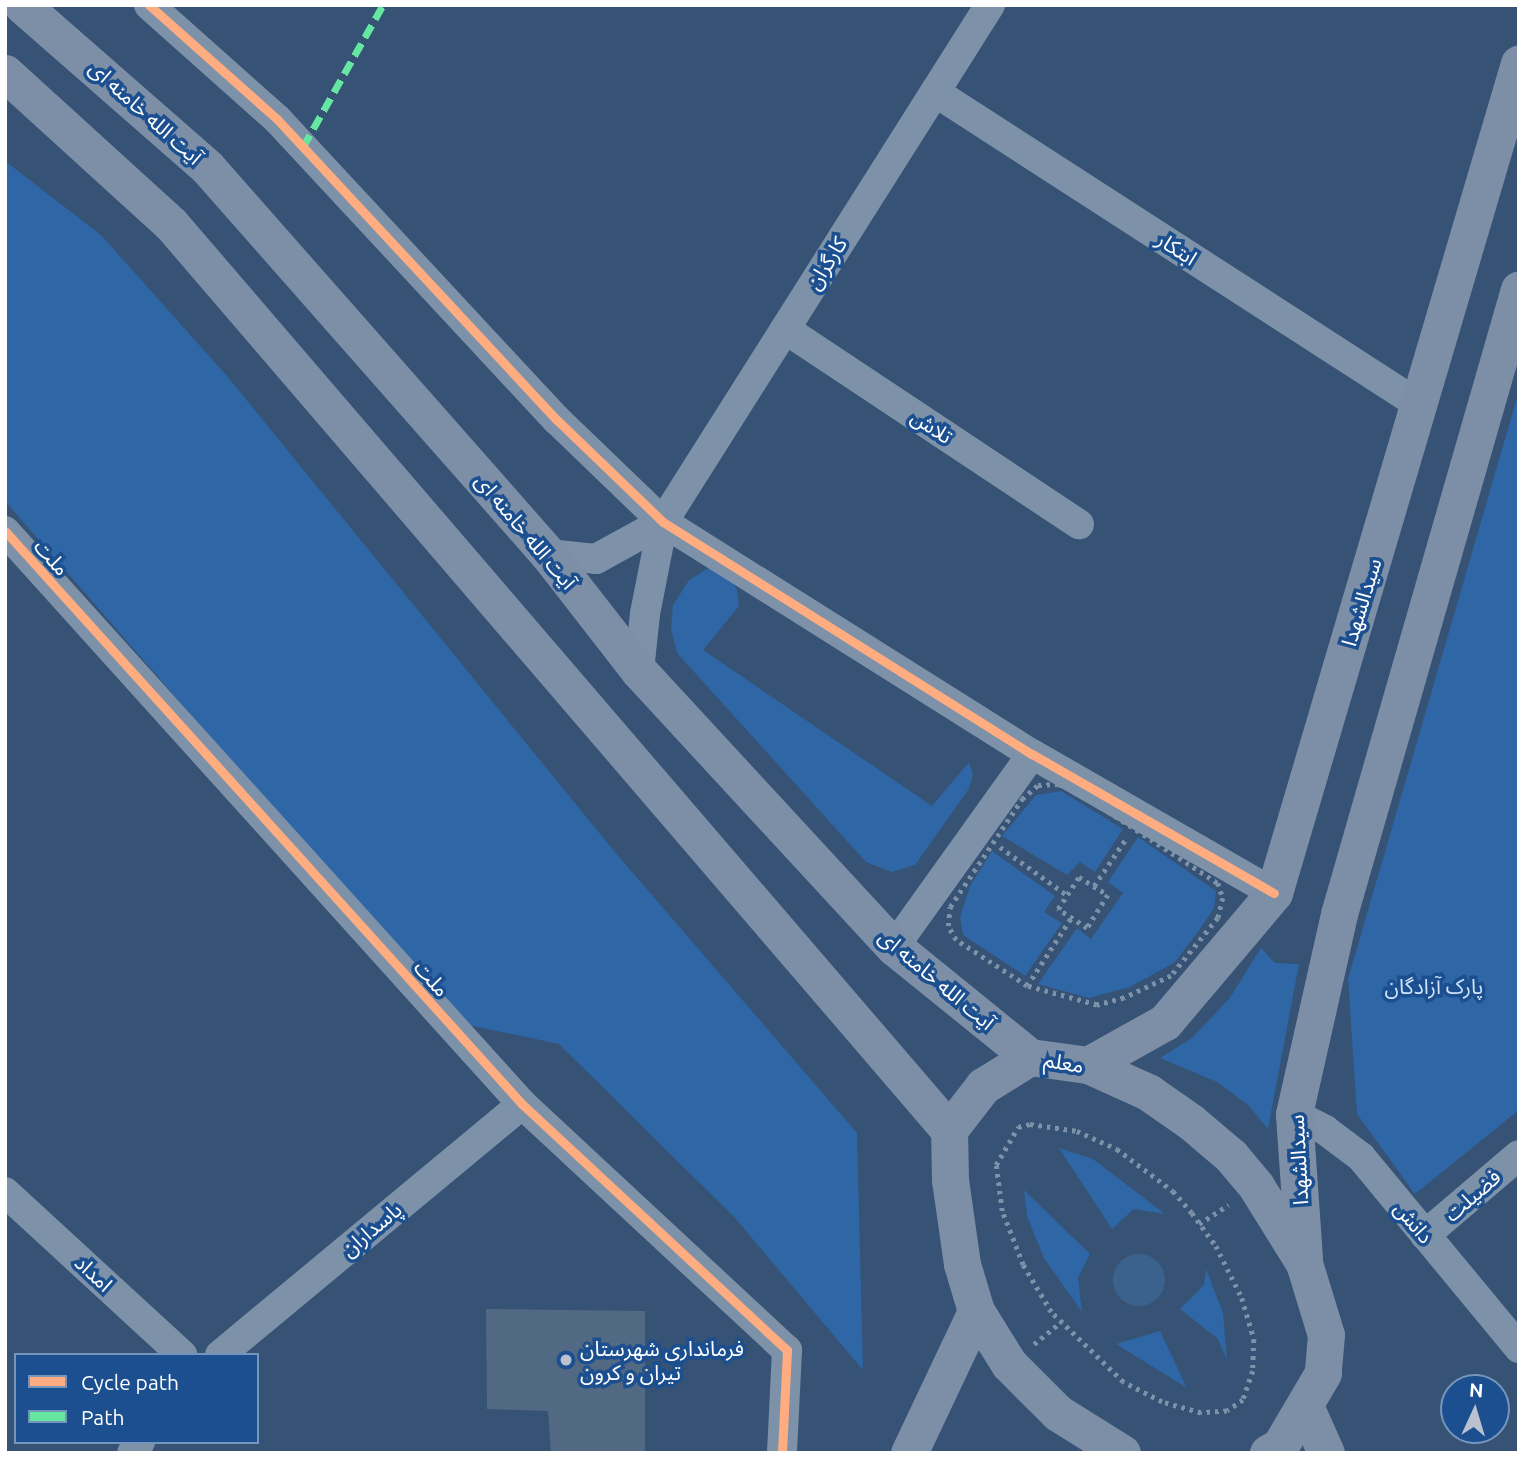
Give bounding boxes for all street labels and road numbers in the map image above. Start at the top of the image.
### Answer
street label: آیت الله خامنه ای [84,55,208,169]
street label: ابتکار [1152,226,1202,270]
street label: کارگران [800,232,852,294]
street label: تلاش [907,403,957,449]
street label: آیت الله خامنه ای [470,468,582,594]
street label: ملت [29,534,75,580]
street label: سیدالشهدا [1336,555,1386,649]
street label: آیت الله خامنه ای [874,923,1000,1035]
street label: ملت [409,955,455,1001]
street label: معلم [1042,1046,1086,1078]
street label: سیدالشهدا [1283,1114,1313,1206]
street label: فضیلت [1439,1164,1505,1226]
street label: پاسداران [335,1196,407,1262]
street label: دانش [1389,1196,1439,1248]
street label: امداد [70,1249,118,1297]

